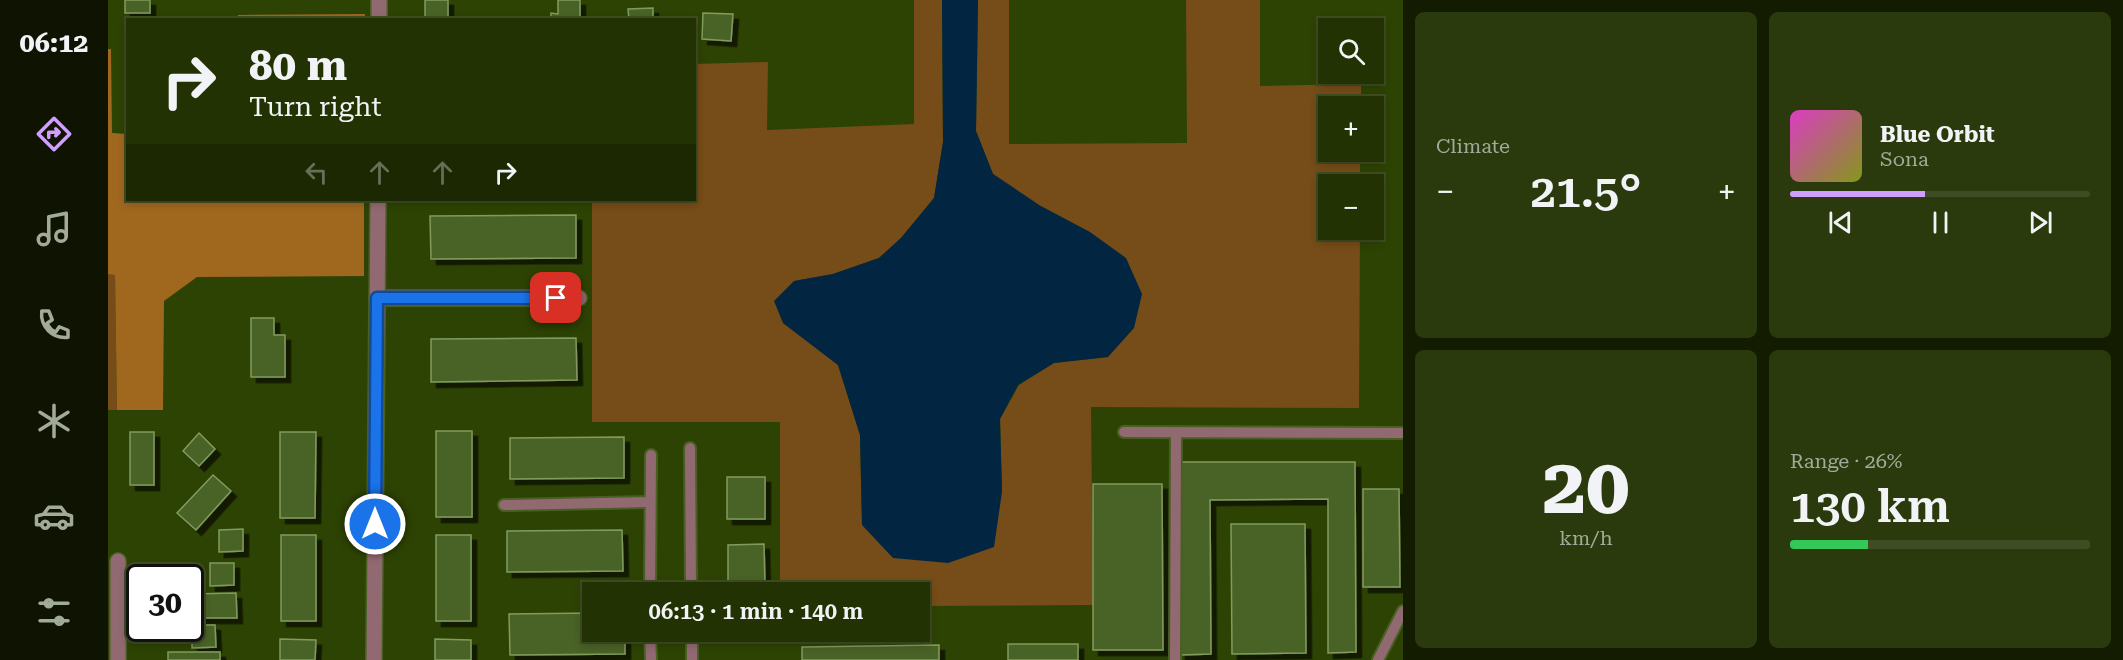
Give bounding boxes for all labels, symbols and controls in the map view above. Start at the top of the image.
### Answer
map controls [1318,18,1384,240]
button: search [1318,18,1384,84]
text: 06:12 [20,27,88,59]
text: 80 m [249,41,347,90]
icon: right [150,42,228,120]
text: Turn right [249,91,382,123]
button: + [1318,96,1384,162]
icon: directions [33,113,75,155]
text: Blue Orbit [1880,122,1995,147]
text: Climate [1436,134,1510,158]
text: Sona [1880,147,1929,171]
icon: left [300,156,333,189]
icon: ahead [363,156,396,189]
icon: ahead [426,156,459,189]
icon: right [489,156,522,189]
text: 21.5° [1530,165,1642,218]
text: − [1436,172,1454,211]
text: + [1718,172,1736,211]
button: − [1318,174,1384,240]
icon: previous [1824,206,1857,239]
icon: pause [1924,206,1957,239]
icon: next [2024,206,2057,239]
icon: music [33,208,75,250]
pin [530,272,581,323]
icon: arrive [539,281,572,314]
icon: phone [33,304,75,346]
icon: climate [33,400,75,442]
text: 20 [1542,441,1630,532]
text: Range · 26% [1790,449,1902,473]
text: 130 km [1790,480,1950,533]
position arrow [343,492,407,556]
icon: car [33,495,75,537]
text: km/h [1559,526,1613,550]
speed limit sign: 30 [126,564,204,642]
icon: filters [33,591,75,633]
text: 06:13 · 1 min · 140 m [649,599,863,624]

